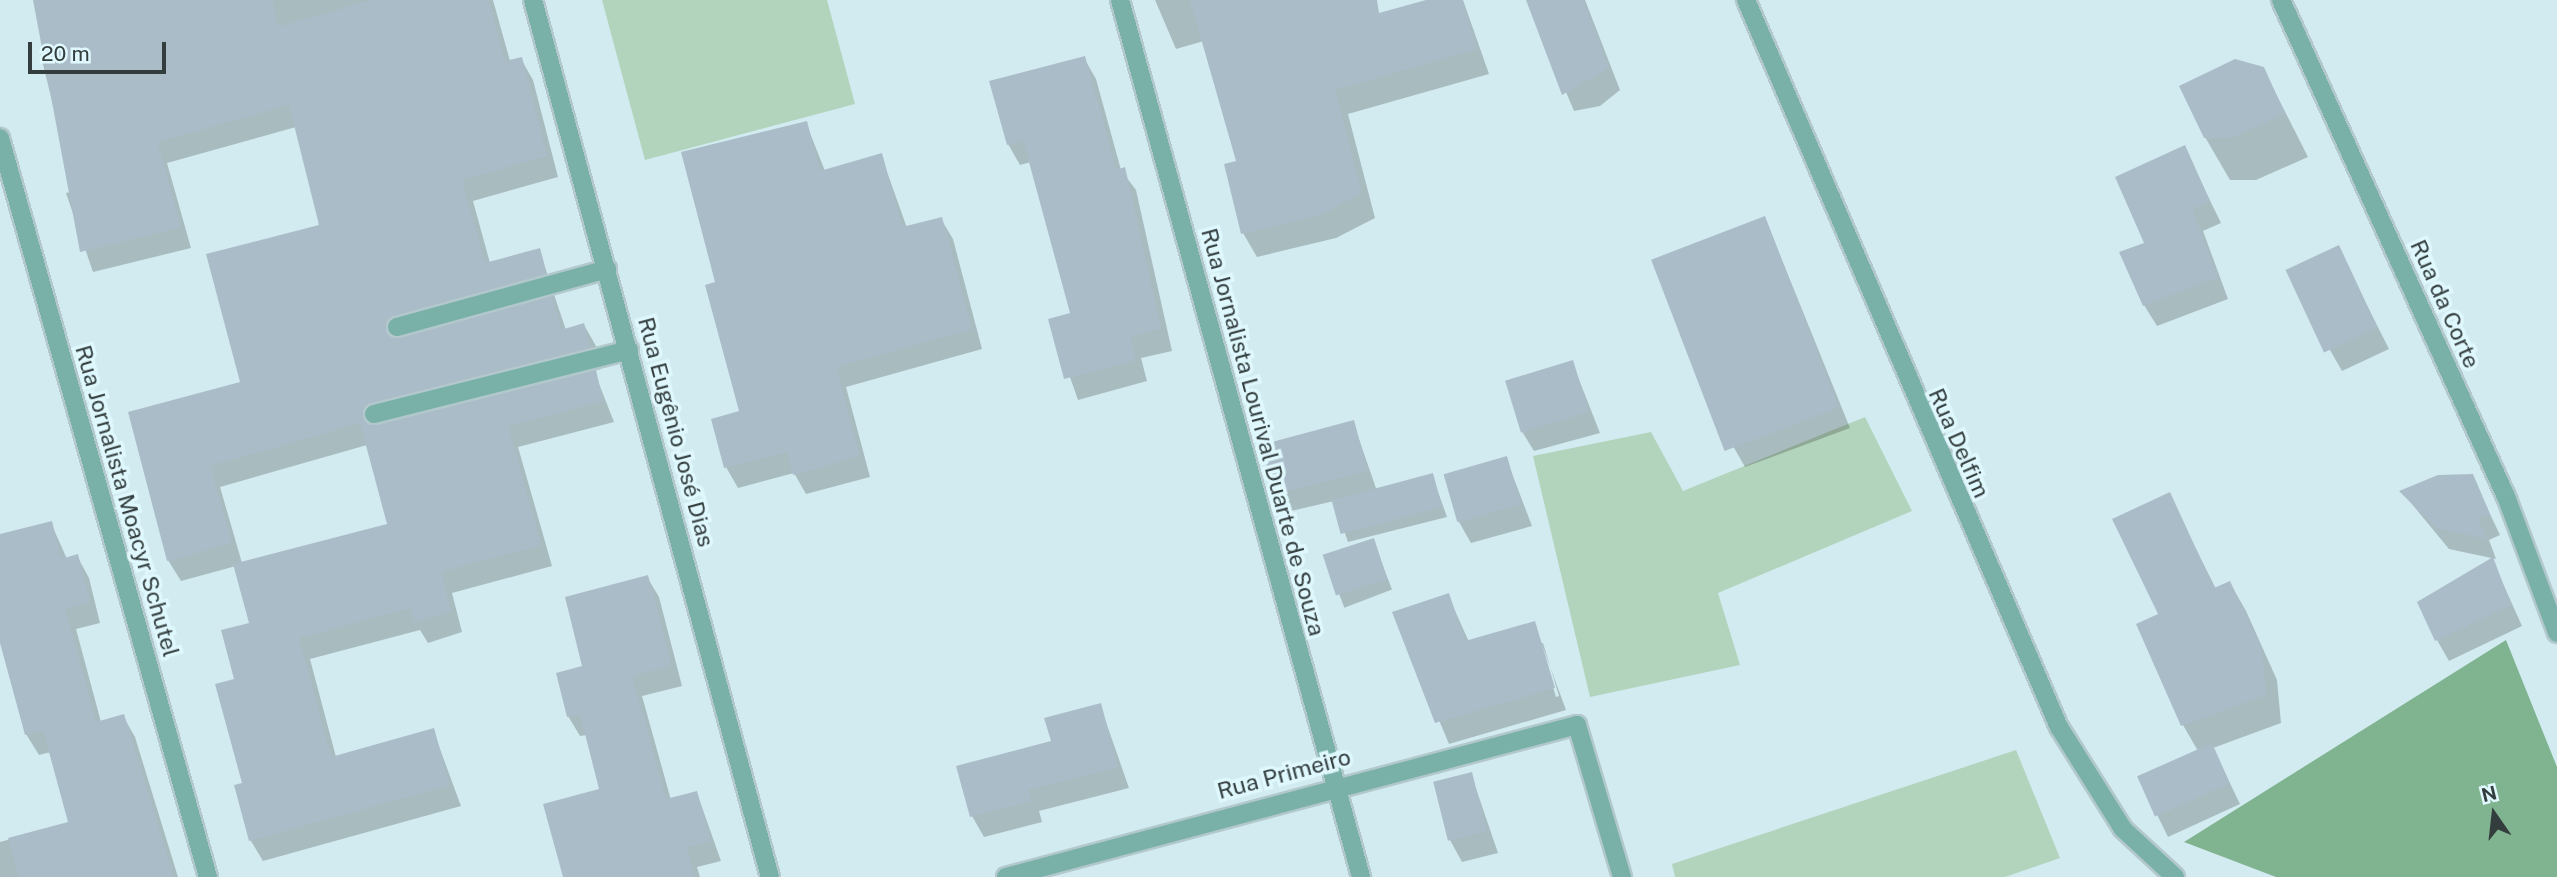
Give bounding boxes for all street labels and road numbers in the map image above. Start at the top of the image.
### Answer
street label: Rua Jornalista Lourival Duarte de Souza [1195,225,1331,639]
street label: Rua da Corte [2404,235,2486,373]
street label: Rua Eugênio José Dias [632,314,720,550]
street label: Rua Jornalista Moacyr Schutel [69,342,185,660]
street label: Rua Delfim [1923,384,1995,502]
street label: Rua Primeiro [1214,743,1354,805]

